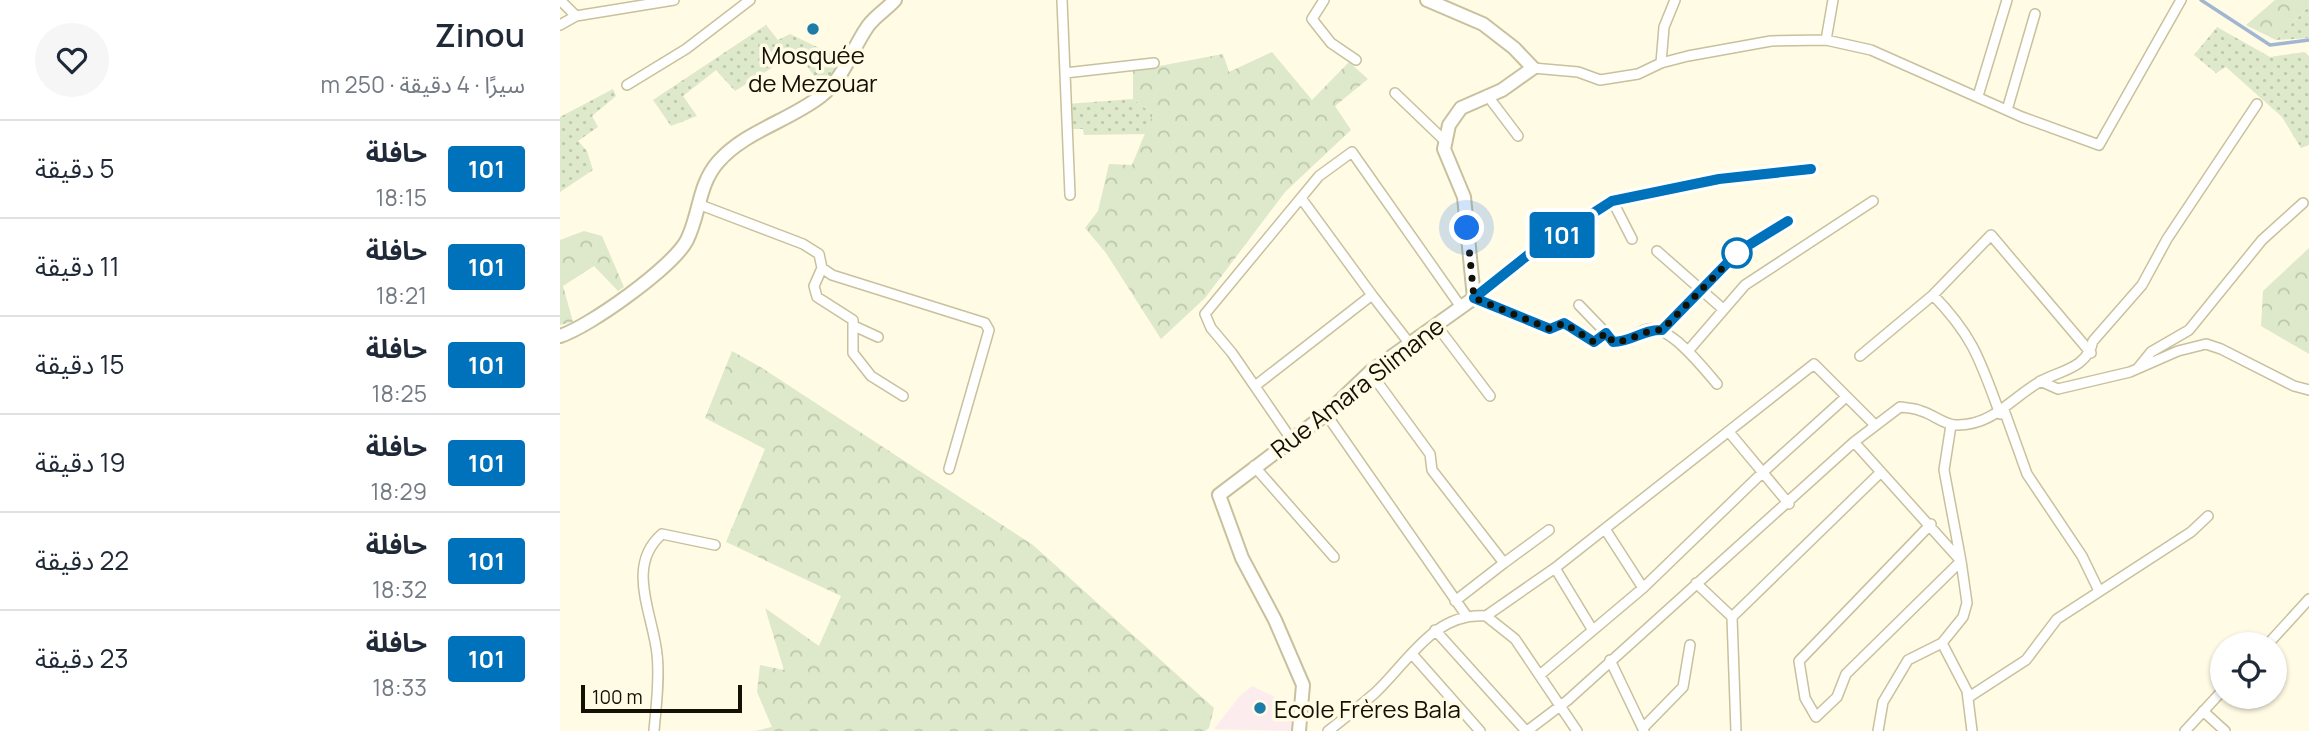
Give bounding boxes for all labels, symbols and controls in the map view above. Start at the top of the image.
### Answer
text: Zinou [434,12,525,57]
marker: Mosquée de Mezouar [805,21,821,37]
button: heart [35,23,109,97]
place label: Mosquée de Mezouar [748,38,878,99]
text: سيرًا · 4 دقيقة · 250 m [320,68,525,100]
text: حافلة [366,134,427,170]
text: 5 دقيقة [35,150,114,186]
text: 101 [468,152,505,185]
text: 18:15 [376,181,427,213]
your location [1449,210,1484,245]
line badge: 101 [1522,212,1602,258]
text: 101 [1544,218,1580,251]
text: حافلة [366,232,427,268]
unlabelled marker [1722,238,1752,268]
text: 11 دقيقة [35,248,120,284]
text: 101 [468,250,505,283]
text: 18:21 [376,279,427,311]
street label: Rue Amara Slimane [1264,309,1450,465]
text: حافلة [366,330,427,366]
text: 15 دقيقة [35,346,125,382]
text: 101 [468,348,505,381]
text: 18:25 [371,377,427,409]
text: حافلة [366,428,427,464]
text: 19 دقيقة [35,444,126,480]
text: 101 [468,446,505,479]
text: 18:29 [370,475,427,507]
text: حافلة [366,526,427,562]
text: 22 دقيقة [35,542,129,578]
text: 101 [468,544,505,577]
text: 18:32 [372,573,427,605]
text: حافلة [366,624,427,660]
map controls [2210,632,2287,709]
button: locate [2210,632,2287,709]
text: 23 دقيقة [35,640,129,676]
text: 101 [468,642,505,675]
text: 18:33 [372,671,427,703]
scale bar [581,682,742,714]
text: 100 m [592,684,643,710]
place label: Ecole Frères Bala [1274,692,1461,725]
marker: Ecole Frères Bala [1252,700,1268,716]

